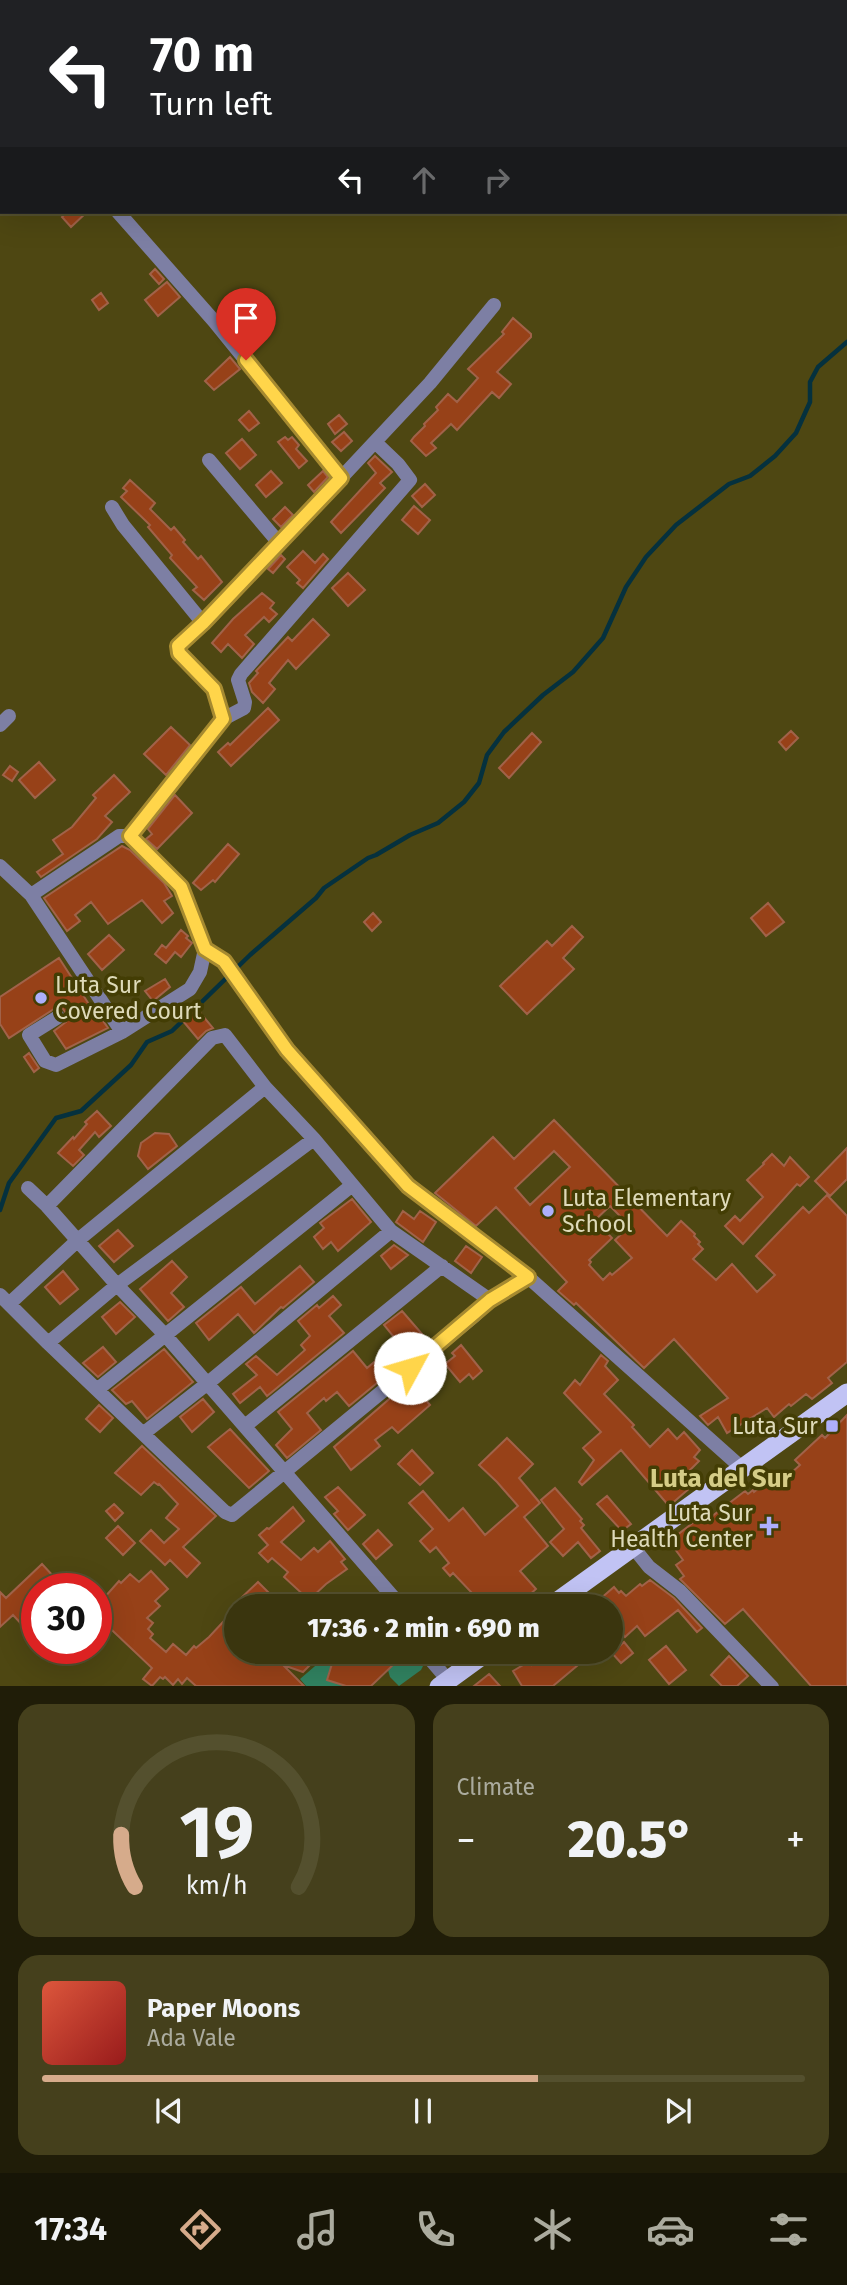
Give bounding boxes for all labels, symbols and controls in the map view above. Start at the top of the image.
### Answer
text: 70 m [150,25,254,84]
icon: left [35,28,126,119]
text: Turn left [150,85,272,123]
icon: left [332,161,370,199]
icon: ahead [405,161,443,199]
icon: right [478,161,516,199]
pin [216,288,276,360]
icon: arrive [227,299,265,337]
place label: Luta Sur Covered Court [55,971,202,1025]
marker: Luta Sur Covered Court [33,990,49,1006]
place label: Luta Elementary School [562,1184,732,1238]
marker: Luta Elementary School [540,1203,556,1219]
position arrow [373,1331,447,1405]
place label: Luta Sur [732,1412,818,1440]
marker: Luta Sur [824,1418,840,1434]
district label: Luta del Sur [650,1463,793,1494]
place label: Luta Sur Health Center [610,1499,753,1553]
marker: Luta Sur Health Center [759,1516,779,1536]
speed limit sign: 30 [21,1573,112,1664]
text: 17:36 · 2 min · 690 m [307,1613,540,1644]
text: Climate [457,1773,535,1801]
text: 19 [179,1789,254,1876]
text: 20.5° [568,1808,694,1871]
text: − [457,1817,476,1863]
text: + [786,1817,805,1863]
text: km/h [185,1870,247,1900]
text: Paper Moons [147,1993,300,2024]
text: Ada Vale [147,2024,236,2052]
icon: previous [150,2092,188,2130]
icon: pause [404,2092,442,2130]
icon: next [659,2092,697,2130]
icon: directions [176,2205,225,2254]
icon: music [293,2205,342,2254]
icon: phone [411,2205,460,2254]
icon: climate [528,2205,577,2254]
icon: car [646,2205,695,2254]
icon: filters [764,2205,813,2254]
text: 17:34 [34,2210,107,2248]

